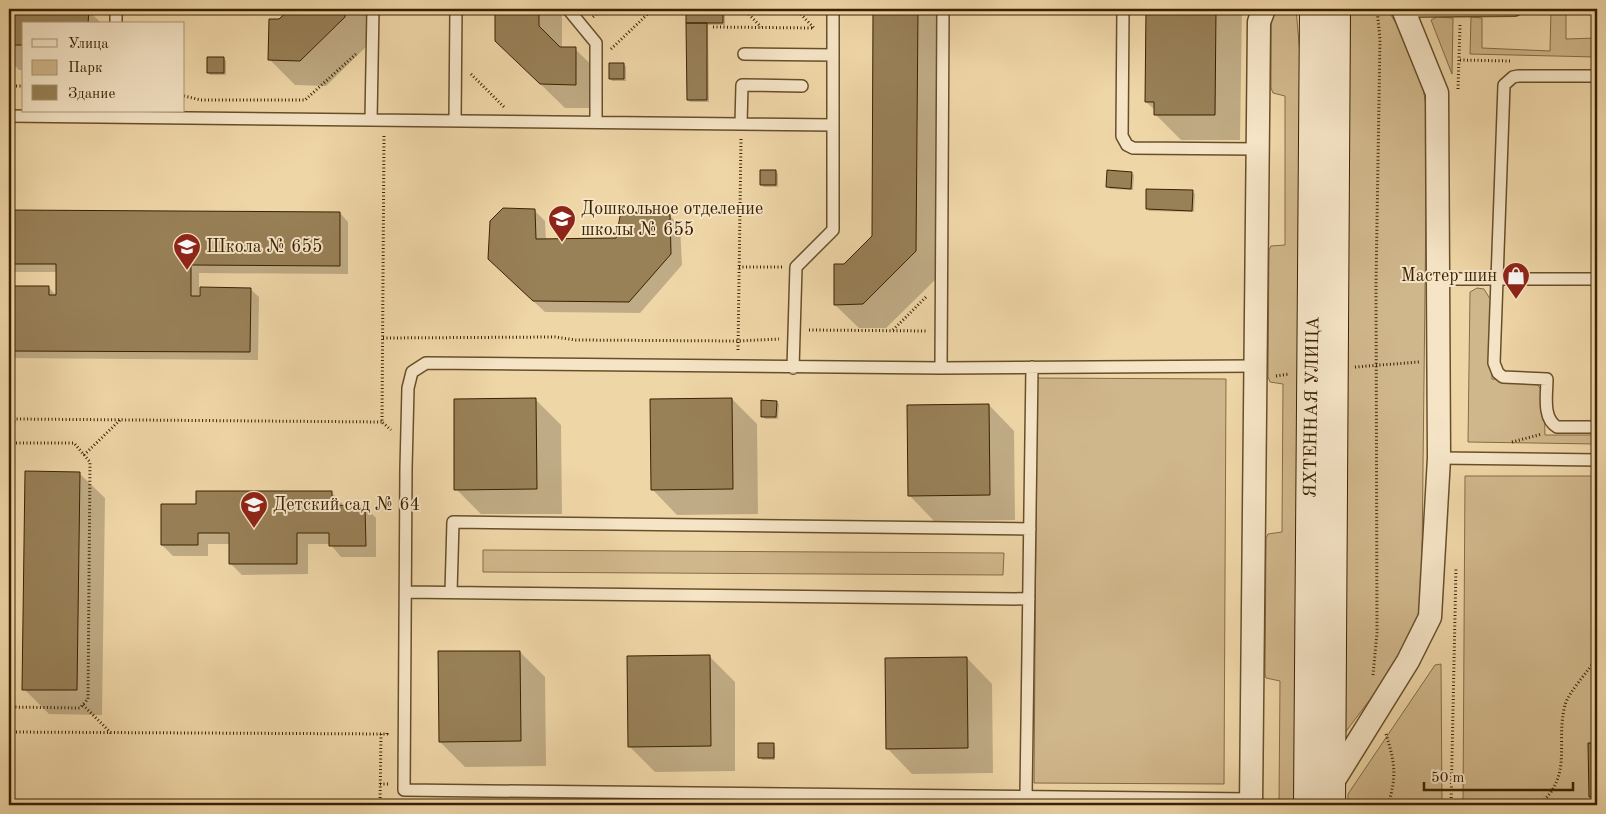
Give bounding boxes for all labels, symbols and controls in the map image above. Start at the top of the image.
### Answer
legend [22,22,185,112]
text: Улица [68,37,109,52]
text: Парк [68,61,103,76]
text: Здание [68,87,115,102]
place label: Дошкольное отделение школы № 655 [581,200,763,239]
school or university icon: Дошкольное отделение школы № 655 [547,204,577,243]
school or university icon: Школа № 655 [172,232,202,271]
place label: Школа № 655 [206,238,322,256]
shop icon: Мастер шин [1501,261,1531,300]
place label: Мастер шин [1401,267,1497,285]
street label: ЯХТЕННАЯ УЛИЦА [1301,316,1323,498]
school or university icon: Детский сад № 64 [239,490,269,529]
place label: Детский сад № 64 [273,496,420,514]
scale bar [1424,759,1572,791]
text: 50 m [1431,771,1465,786]

